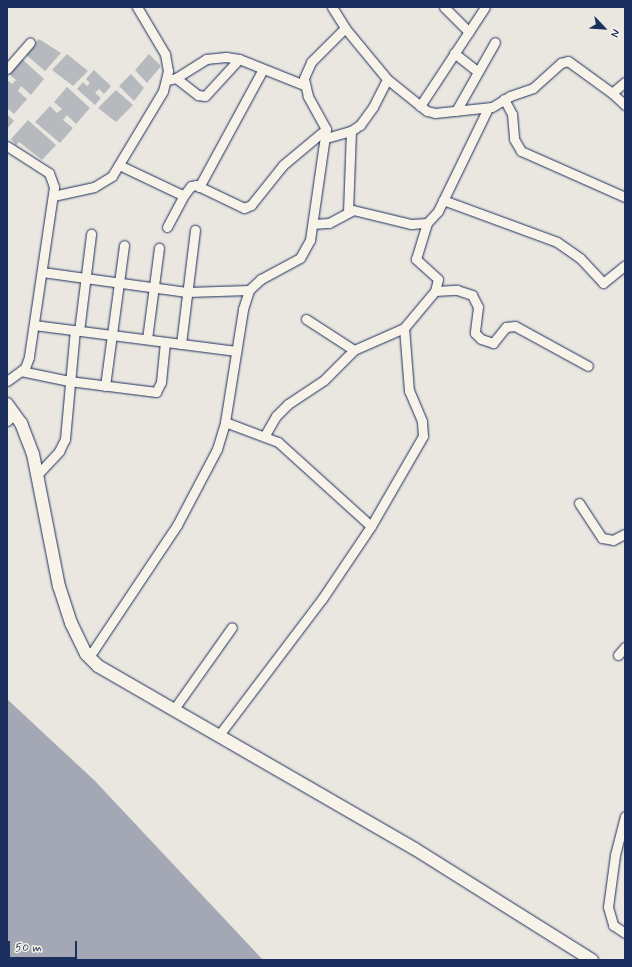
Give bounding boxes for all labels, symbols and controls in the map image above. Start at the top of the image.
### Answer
north arrow [584,8,624,48]
text: N [607,27,623,39]
scale bar [10,933,79,959]
text: 50 m [15,940,42,956]

